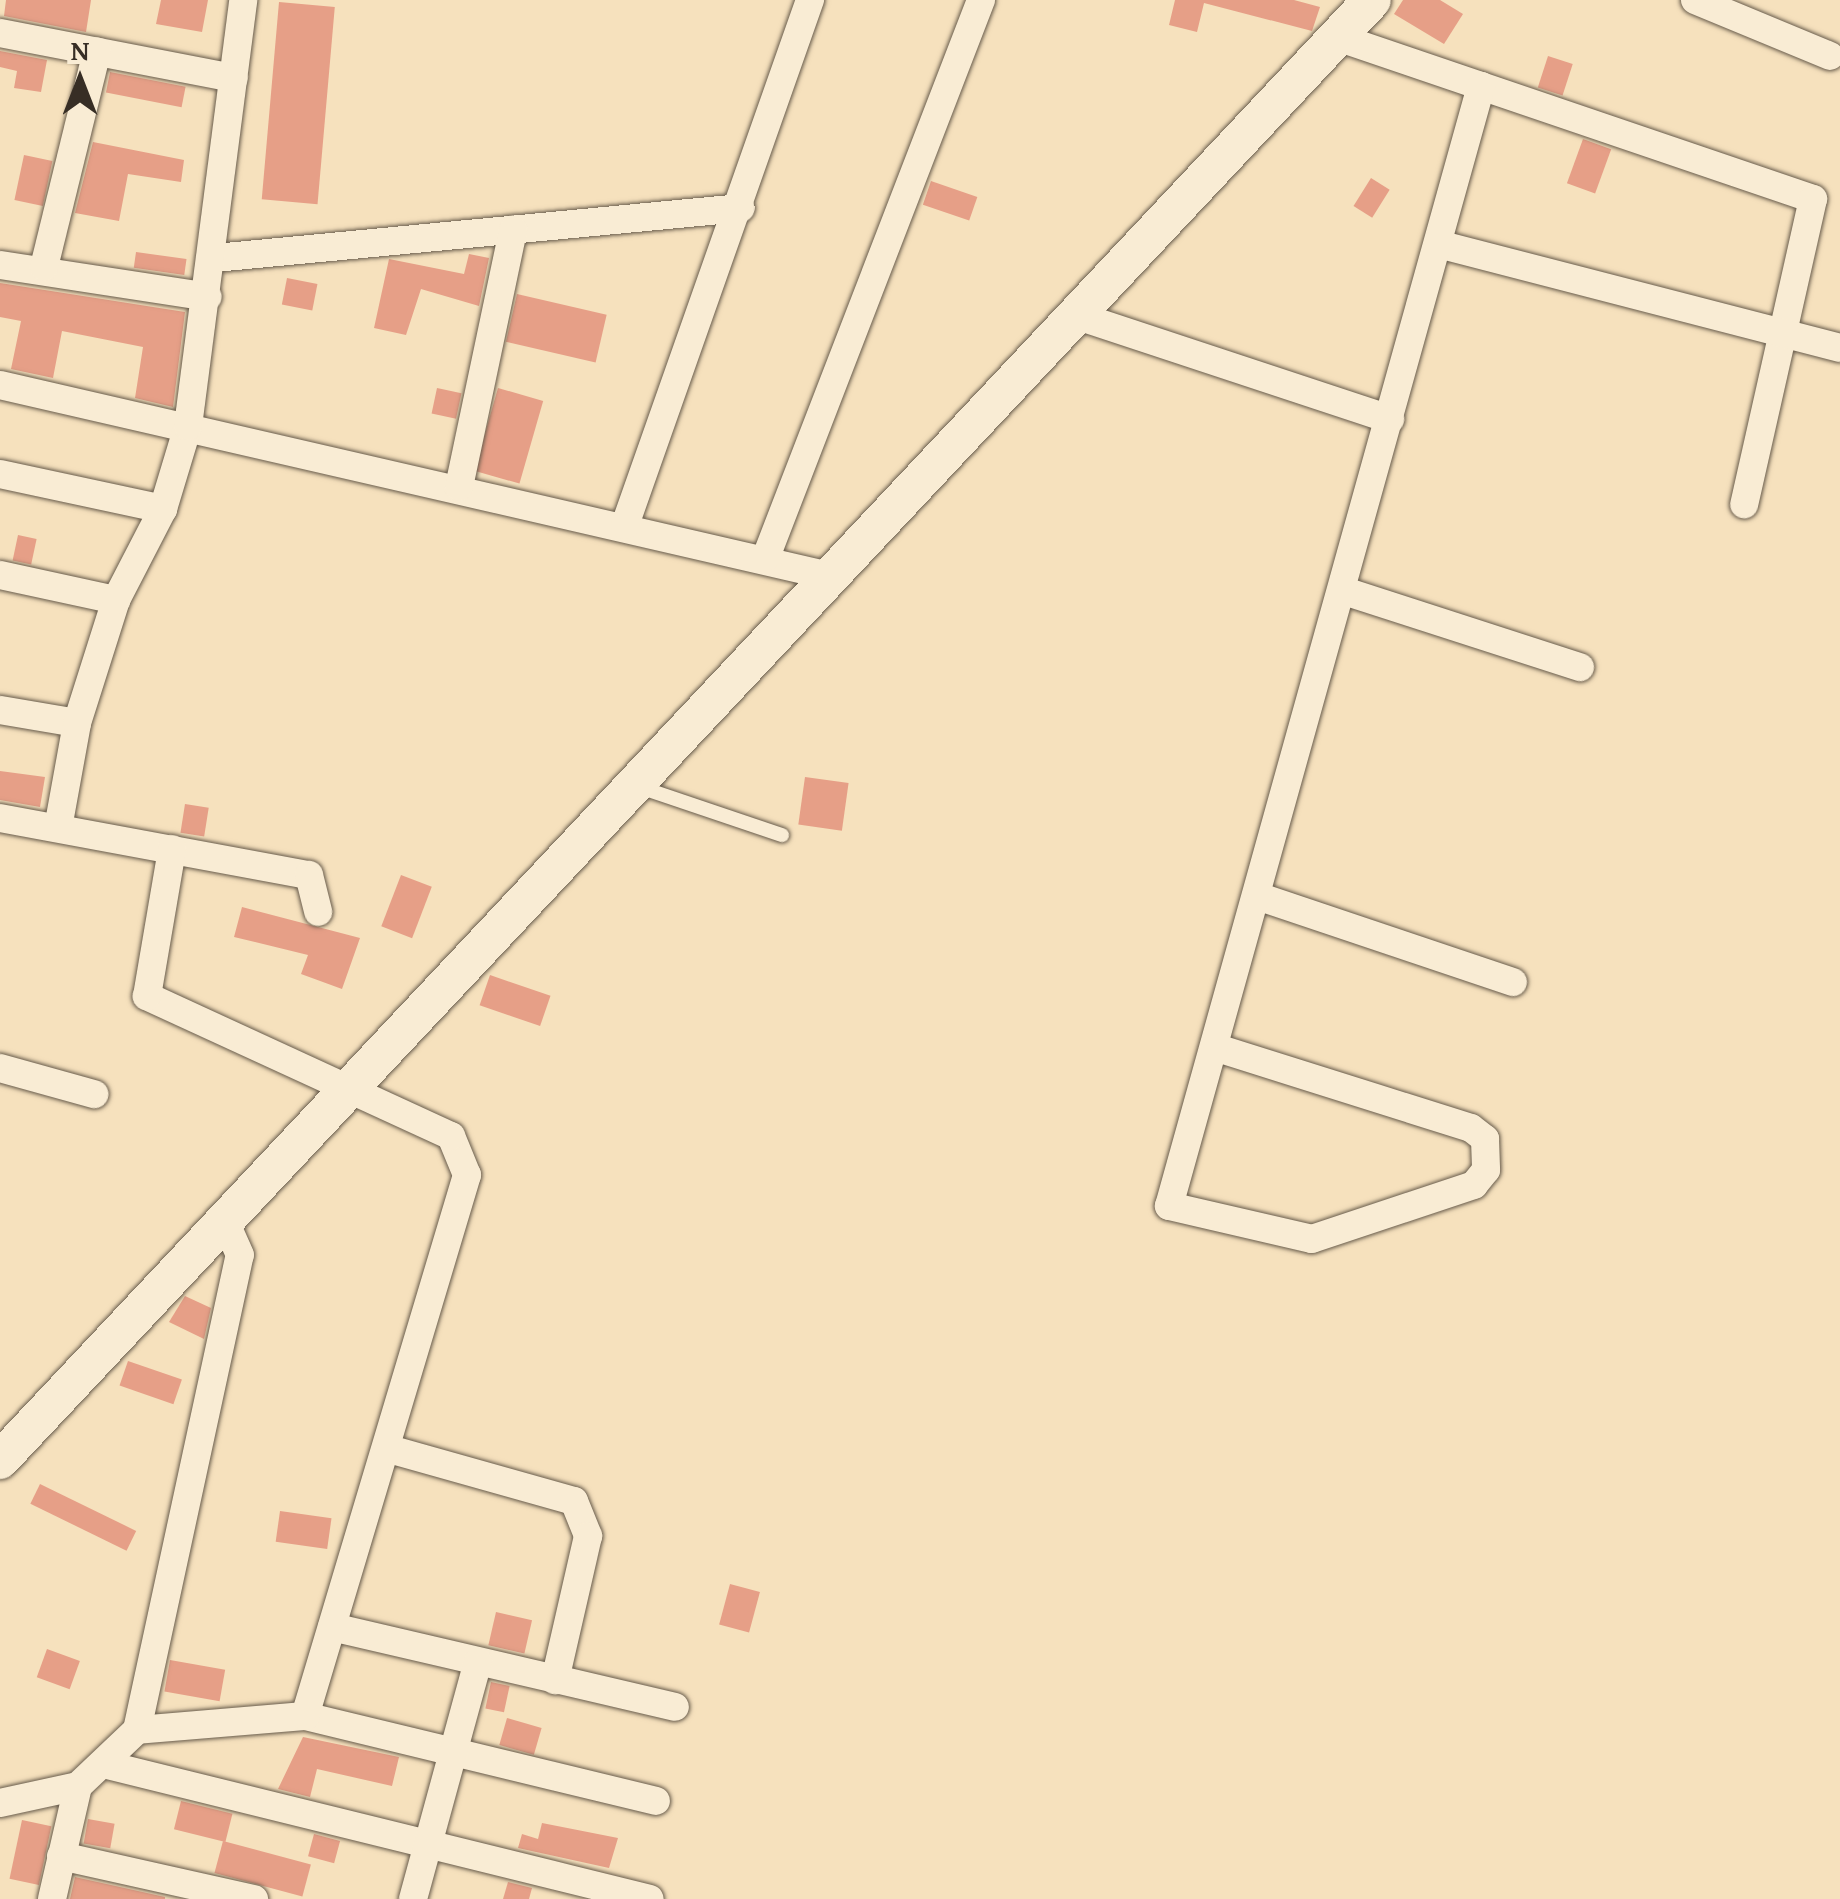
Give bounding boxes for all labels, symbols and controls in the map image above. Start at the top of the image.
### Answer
text: N [71,29,89,70]
north arrow [30,30,130,130]

